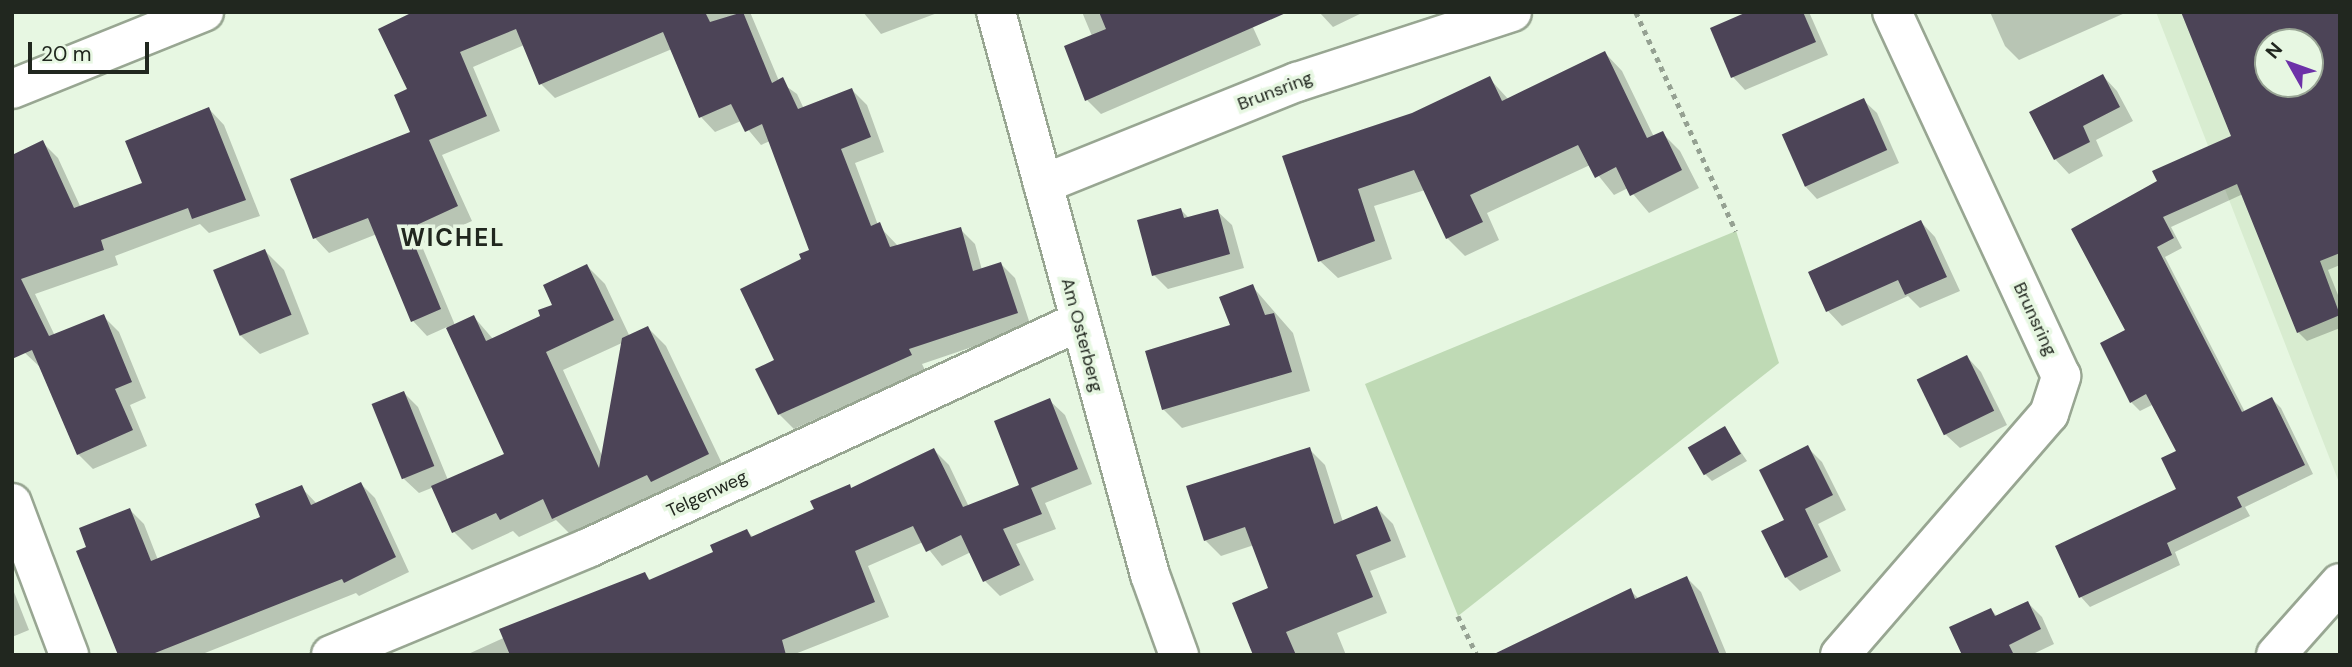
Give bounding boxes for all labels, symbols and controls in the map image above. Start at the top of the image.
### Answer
scale bar [32,28,152,72]
north arrow [2254,28,2324,98]
text: N [2260,37,2288,64]
text: 20 m [41,40,92,68]
street label: Brunsring [1234,67,1316,115]
district label: WICHEL [401,224,505,252]
street label: Am Osterberg [1056,276,1108,394]
street label: Brunsring [2009,279,2061,359]
street label: Telgenweg [663,466,751,522]

